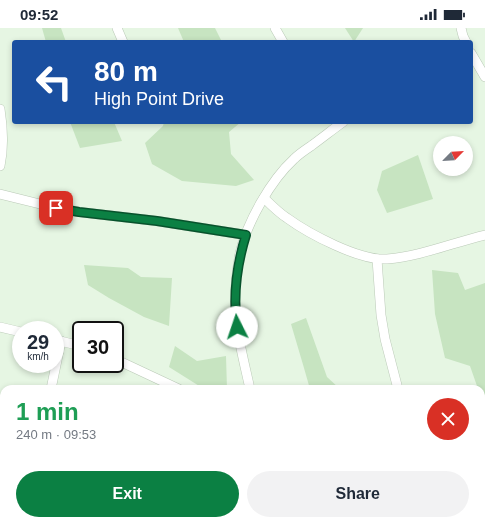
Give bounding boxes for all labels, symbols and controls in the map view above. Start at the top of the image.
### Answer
text: 09:52 [20,6,58,23]
icon: left [28,56,80,108]
text: 80 m [94,56,158,87]
text: High Point Drive [94,89,224,109]
north arrow [433,136,473,176]
map controls [433,136,473,176]
pin [39,191,73,225]
icon: arrive [45,197,67,219]
position arrow [216,306,258,348]
speed limit sign: 30 [72,321,124,373]
text: 29 [27,331,49,353]
text: km/h [27,351,49,362]
text: 1 min [16,398,79,425]
button: close [427,398,469,440]
text: 240 m · 09:53 [16,427,96,442]
button: Exit [16,471,239,517]
button: Share [247,471,469,517]

